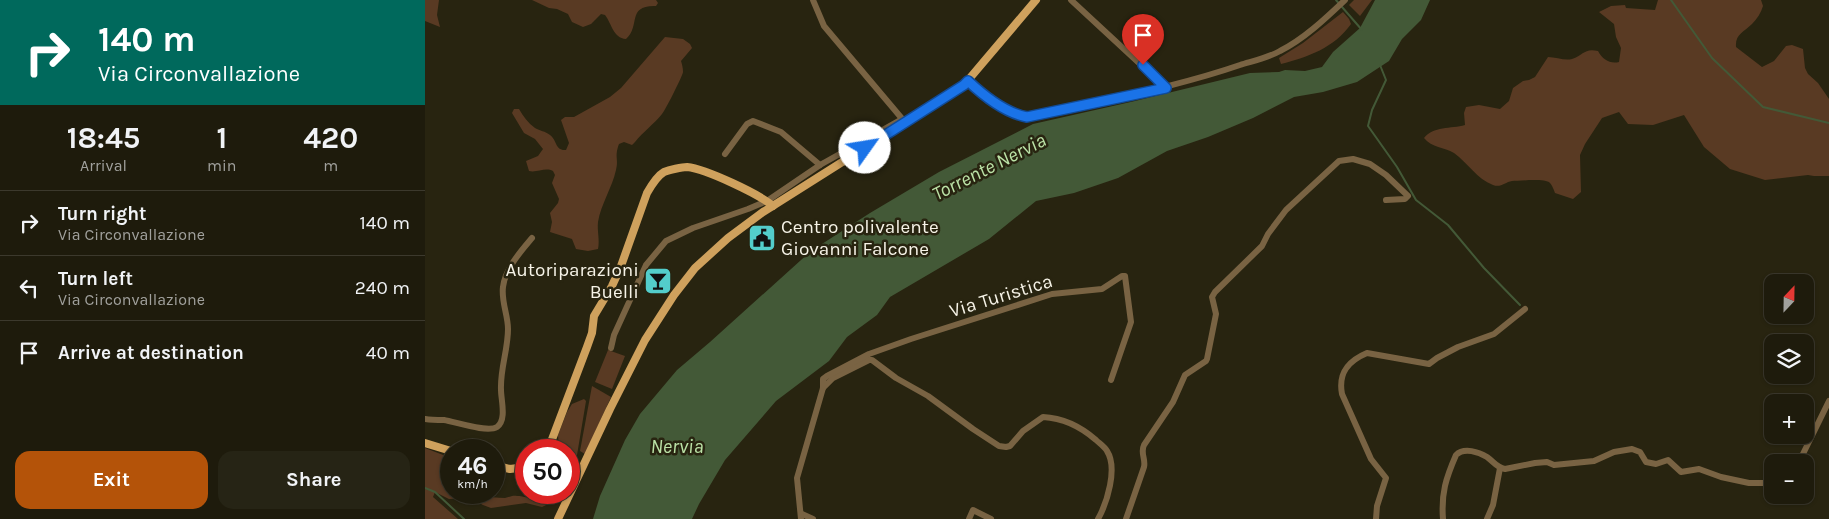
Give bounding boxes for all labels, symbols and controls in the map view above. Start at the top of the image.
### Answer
pin [1122,14,1164,65]
text: 140 m [98,19,196,60]
icon: right [15,20,80,85]
icon: arrive [1129,21,1157,49]
text: Via Circonvallazione [98,61,300,87]
text: 18:45 [67,120,140,156]
text: 1 [216,120,227,156]
text: 420 [303,120,358,156]
position arrow [838,121,890,173]
water label: Torrente Nervia [928,128,1050,206]
text: Arrival [80,156,127,175]
text: min [207,156,236,175]
text: m [323,156,338,175]
text: Turn right [58,203,147,225]
icon: right [15,209,43,237]
text: 140 m [360,212,410,234]
place label: Centro polivalente Giovanni Falcone [781,216,939,260]
public building icon: Centro polivalente Giovanni Falcone [747,223,777,253]
text: Via Circonvallazione [58,225,205,244]
place label: Autoriparazioni Buelli [505,259,639,303]
bar icon: Autoriparazioni Buelli [643,266,673,296]
text: Turn left [58,268,133,290]
street label: Via Turistica [947,270,1055,322]
icon: left [15,274,43,302]
north arrow [1764,274,1814,324]
map controls [1764,274,1814,504]
text: 240 m [355,277,410,299]
text: Via Circonvallazione [58,290,205,309]
button: layers [1764,334,1814,384]
icon: arrive [15,339,43,367]
text: Arrive at destination [58,342,244,364]
text: 40 m [366,342,410,364]
button: + [1764,394,1814,444]
water label: Nervia [651,435,703,458]
speed limit sign: 50 [515,439,580,504]
button: Exit [15,451,208,509]
button: Share [218,451,410,509]
text: 46 [457,451,488,480]
button: − [1764,454,1814,504]
text: km/h [457,477,488,491]

